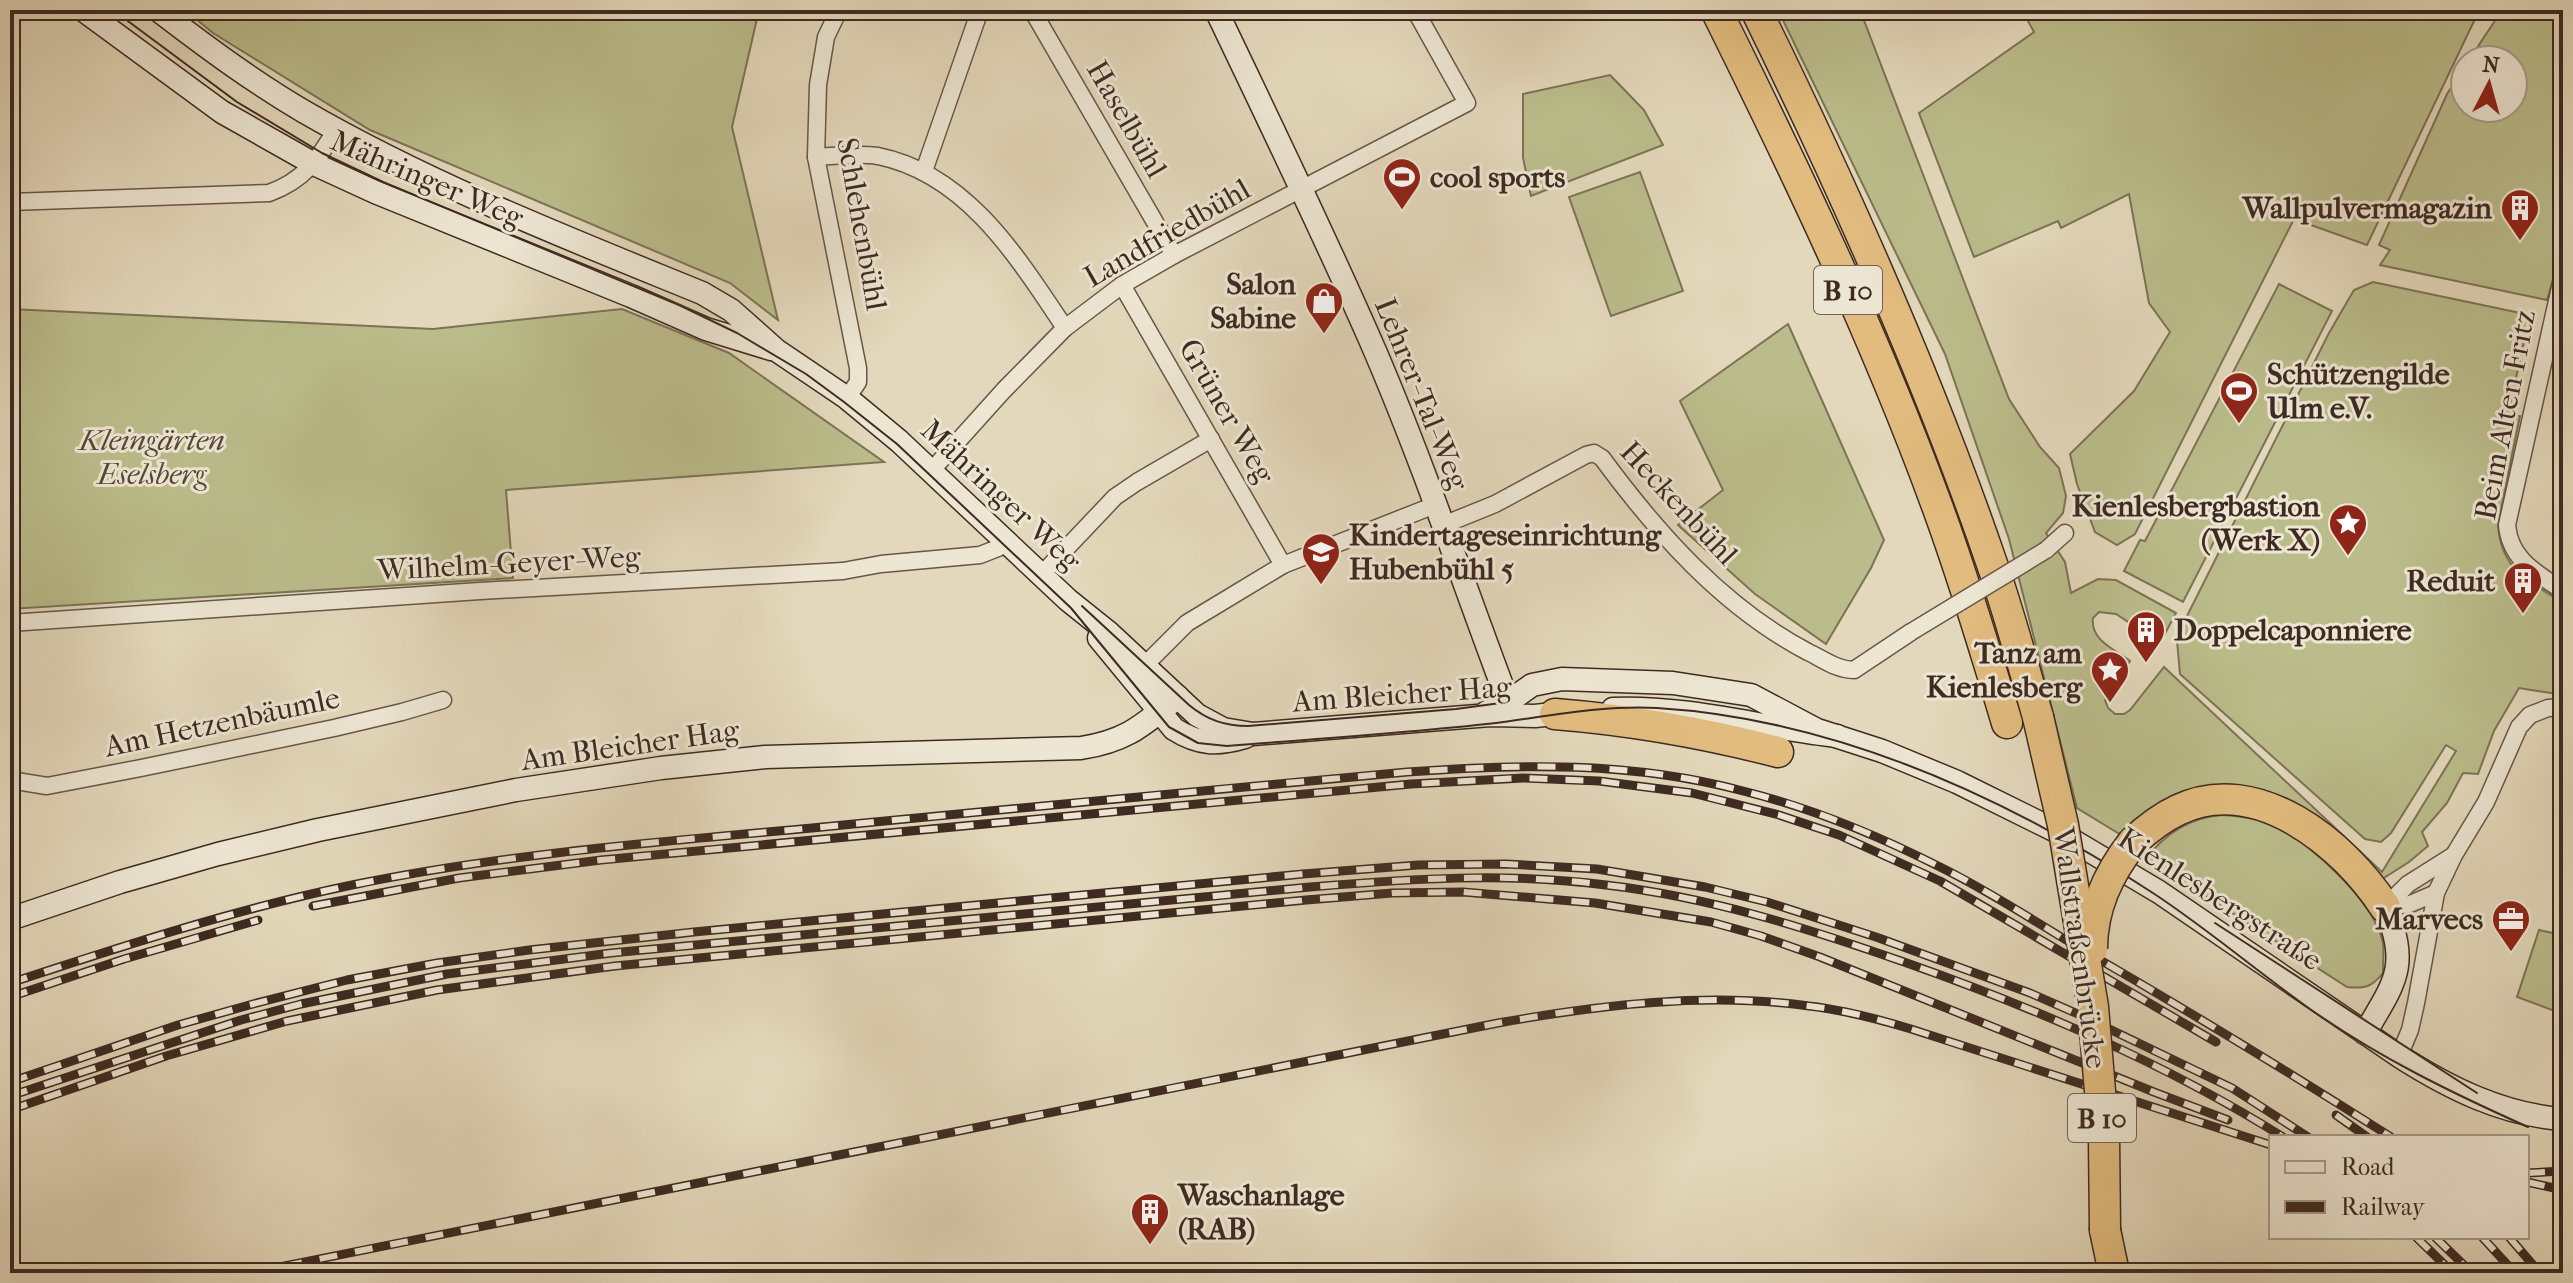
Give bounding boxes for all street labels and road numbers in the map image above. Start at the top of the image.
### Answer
street label: Haselbühl [1079,55,1174,184]
street label: Mähringer Weg [325,123,529,236]
street label: Schlehenbühl [829,135,894,313]
street label: Landfriedbühl [1078,172,1256,295]
road number: B 10 [1814,266,1882,314]
street label: Lehrer-Tal-Weg [1367,293,1476,496]
street label: Beim Alten Fritz [2468,307,2543,523]
street label: Grüner Weg [1171,333,1282,490]
street label: Mähringer Weg [914,412,1088,579]
street label: Heckenbühl [1613,434,1745,572]
street label: Wilhelm-Geyer-Weg [376,539,642,588]
street label: Am Bleicher Hag [1290,669,1514,720]
street label: Am Hetzenbäumle [100,680,343,765]
street label: Am Bleicher Hag [518,713,742,778]
street label: Kienlesbergstraße [2111,821,2328,978]
street label: Wallstraßenbrücke [2045,824,2114,1071]
road number: B 10 [2068,1094,2136,1142]

